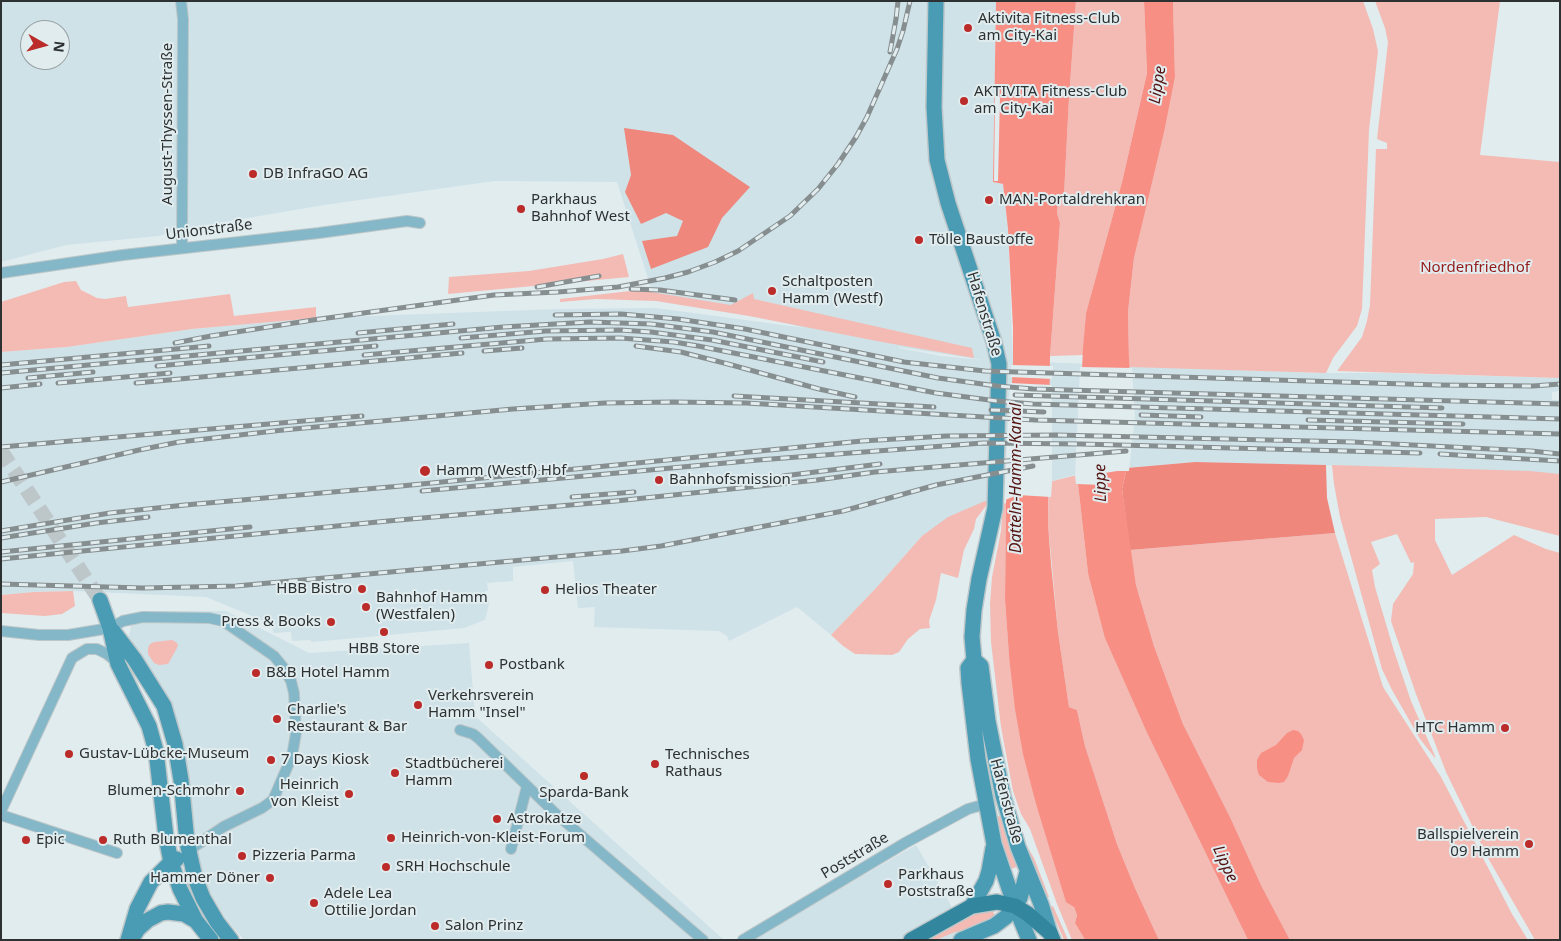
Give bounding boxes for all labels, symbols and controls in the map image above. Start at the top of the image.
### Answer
place label: Aktivita Fitness-Club am City-Kai [978,10,1120,45]
north arrow [20,20,70,70]
marker: Aktivita Fitness-Club am City-Kai [962,22,974,34]
text: N [49,40,70,54]
street label: August-Thyssen-Straße [159,43,177,205]
water label: Lippe [1146,65,1170,105]
place label: AKTIVITA Fitness-Club am City-Kai [974,83,1127,118]
marker: AKTIVITA Fitness-Club am City-Kai [958,95,970,107]
place label: DB InfraGO AG [263,165,368,183]
marker: DB InfraGO AG [247,168,259,180]
place label: Parkhaus Bahnhof West [531,191,630,226]
place label: MAN-Portaldrehkran [999,191,1145,209]
marker: MAN-Portaldrehkran [983,194,995,206]
marker: Parkhaus Bahnhof West [515,203,527,215]
street label: Unionstraße [165,216,253,244]
place label: Tölle Baustoffe [929,231,1033,249]
marker: Tölle Baustoffe [913,234,925,246]
park label: Nordenfriedhof [1420,259,1530,277]
street label: Hafenstraße [963,270,1005,358]
place label: Schaltposten Hamm (Westf) [782,273,883,308]
marker: Schaltposten Hamm (Westf) [766,285,778,297]
water label: Datteln-Hamm-Kanal [1006,403,1026,553]
place label: Hamm (Westf) Hbf [436,462,566,480]
marker: Hamm (Westf) Hbf [418,464,432,478]
water label: Lippe [1091,464,1111,502]
place label: Bahnhofsmission [669,471,791,489]
marker: Bahnhofsmission [653,474,665,486]
place label: HBB Bistro [276,580,352,598]
place label: Helios Theater [555,581,657,599]
marker: HBB Bistro [356,583,368,595]
marker: Helios Theater [539,584,551,596]
place label: Bahnhof Hamm (Westfalen) [376,589,488,624]
marker: Bahnhof Hamm (Westfalen) [360,601,372,613]
place label: Press & Books [221,613,321,631]
marker: Press & Books [325,616,337,628]
marker: HBB Store [378,626,390,638]
place label: HBB Store [348,640,420,658]
place label: Postbank [499,656,565,674]
marker: Postbank [483,659,495,671]
place label: B&B Hotel Hamm [266,664,390,682]
marker: B&B Hotel Hamm [250,667,262,679]
place label: Verkehrsverein Hamm "Insel" [428,687,534,722]
marker: Verkehrsverein Hamm "Insel" [412,699,424,711]
place label: Charlie's Restaurant & Bar [287,701,407,736]
marker: Charlie's Restaurant & Bar [271,713,283,725]
place label: HTC Hamm [1415,719,1495,737]
marker: HTC Hamm [1499,722,1511,734]
place label: Gustav-Lübcke-Museum [79,745,249,763]
place label: Technisches Rathaus [665,746,750,781]
marker: Gustav-Lübcke-Museum [63,748,75,760]
place label: 7 Days Kiosk [281,751,369,769]
marker: 7 Days Kiosk [265,754,277,766]
place label: Stadtbücherei Hamm [405,755,503,790]
street label: Hafenstraße [986,757,1026,845]
marker: Technisches Rathaus [649,758,661,770]
marker: Stadtbücherei Hamm [389,767,401,779]
marker: Sparda-Bank [578,770,590,782]
place label: Heinrich von Kleist [271,776,339,811]
place label: Blumen-Schmohr [107,782,230,800]
place label: Sparda-Bank [539,784,629,802]
marker: Blumen-Schmohr [234,785,246,797]
marker: Heinrich von Kleist [343,788,355,800]
place label: Astrokatze [507,810,582,828]
marker: Astrokatze [491,813,503,825]
place label: Ballspielverein 09 Hamm [1417,826,1519,861]
place label: Heinrich-von-Kleist-Forum [401,829,585,847]
street label: Poststraße [818,829,892,883]
place label: Epic [36,831,65,849]
place label: Ruth Blumenthal [113,831,232,849]
marker: Heinrich-von-Kleist-Forum [385,832,397,844]
marker: Epic [20,834,32,846]
marker: Ruth Blumenthal [97,834,109,846]
marker: Ballspielverein 09 Hamm [1523,838,1535,850]
water label: Lippe [1208,843,1242,885]
place label: Pizzeria Parma [252,847,356,865]
marker: Pizzeria Parma [236,850,248,862]
place label: SRH Hochschule [396,858,510,876]
marker: SRH Hochschule [380,861,392,873]
place label: Parkhaus Poststraße [898,866,974,901]
place label: Hammer Döner [150,869,260,887]
marker: Hammer Döner [264,872,276,884]
marker: Parkhaus Poststraße [882,878,894,890]
place label: Adele Lea Ottilie Jordan [324,885,416,920]
marker: Adele Lea Ottilie Jordan [308,897,320,909]
place label: Salon Prinz [445,917,523,935]
marker: Salon Prinz [429,920,441,932]

